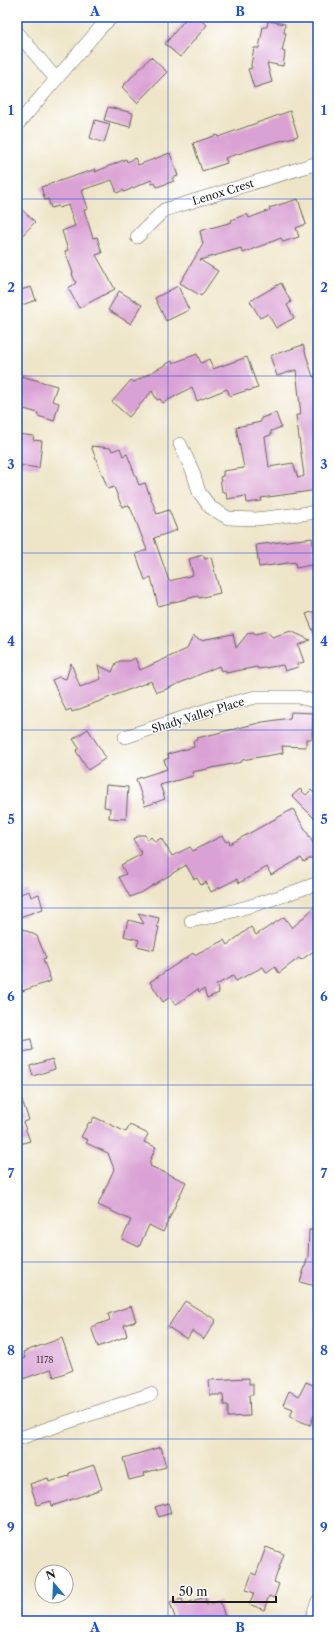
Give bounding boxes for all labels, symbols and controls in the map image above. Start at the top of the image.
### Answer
text: A [89,3,101,19]
text: B [235,3,245,19]
text: 1 [8,102,14,118]
text: 1 [321,102,327,118]
street label: Lenox Crest [191,176,256,208]
text: 2 [7,279,15,295]
text: 2 [320,279,328,295]
text: 3 [7,456,15,472]
text: 3 [320,456,328,472]
text: 4 [7,633,15,649]
text: 4 [320,633,328,649]
street label: Shady Valley Place [150,694,246,736]
text: 5 [7,811,15,827]
text: 5 [320,811,328,827]
text: 6 [7,988,15,1004]
text: 6 [320,988,328,1004]
text: 7 [8,1165,15,1181]
text: 7 [321,1165,328,1181]
text: 8 [7,1342,15,1358]
text: 8 [320,1342,328,1358]
house number: 1178 [36,1354,54,1365]
text: 9 [7,1519,15,1535]
text: 9 [320,1519,328,1535]
north arrow [34,1564,74,1604]
text: N [44,1566,58,1583]
scale bar [173,1578,276,1604]
text: 50 m [179,1584,208,1599]
text: A [89,1619,101,1635]
text: B [235,1619,245,1635]

